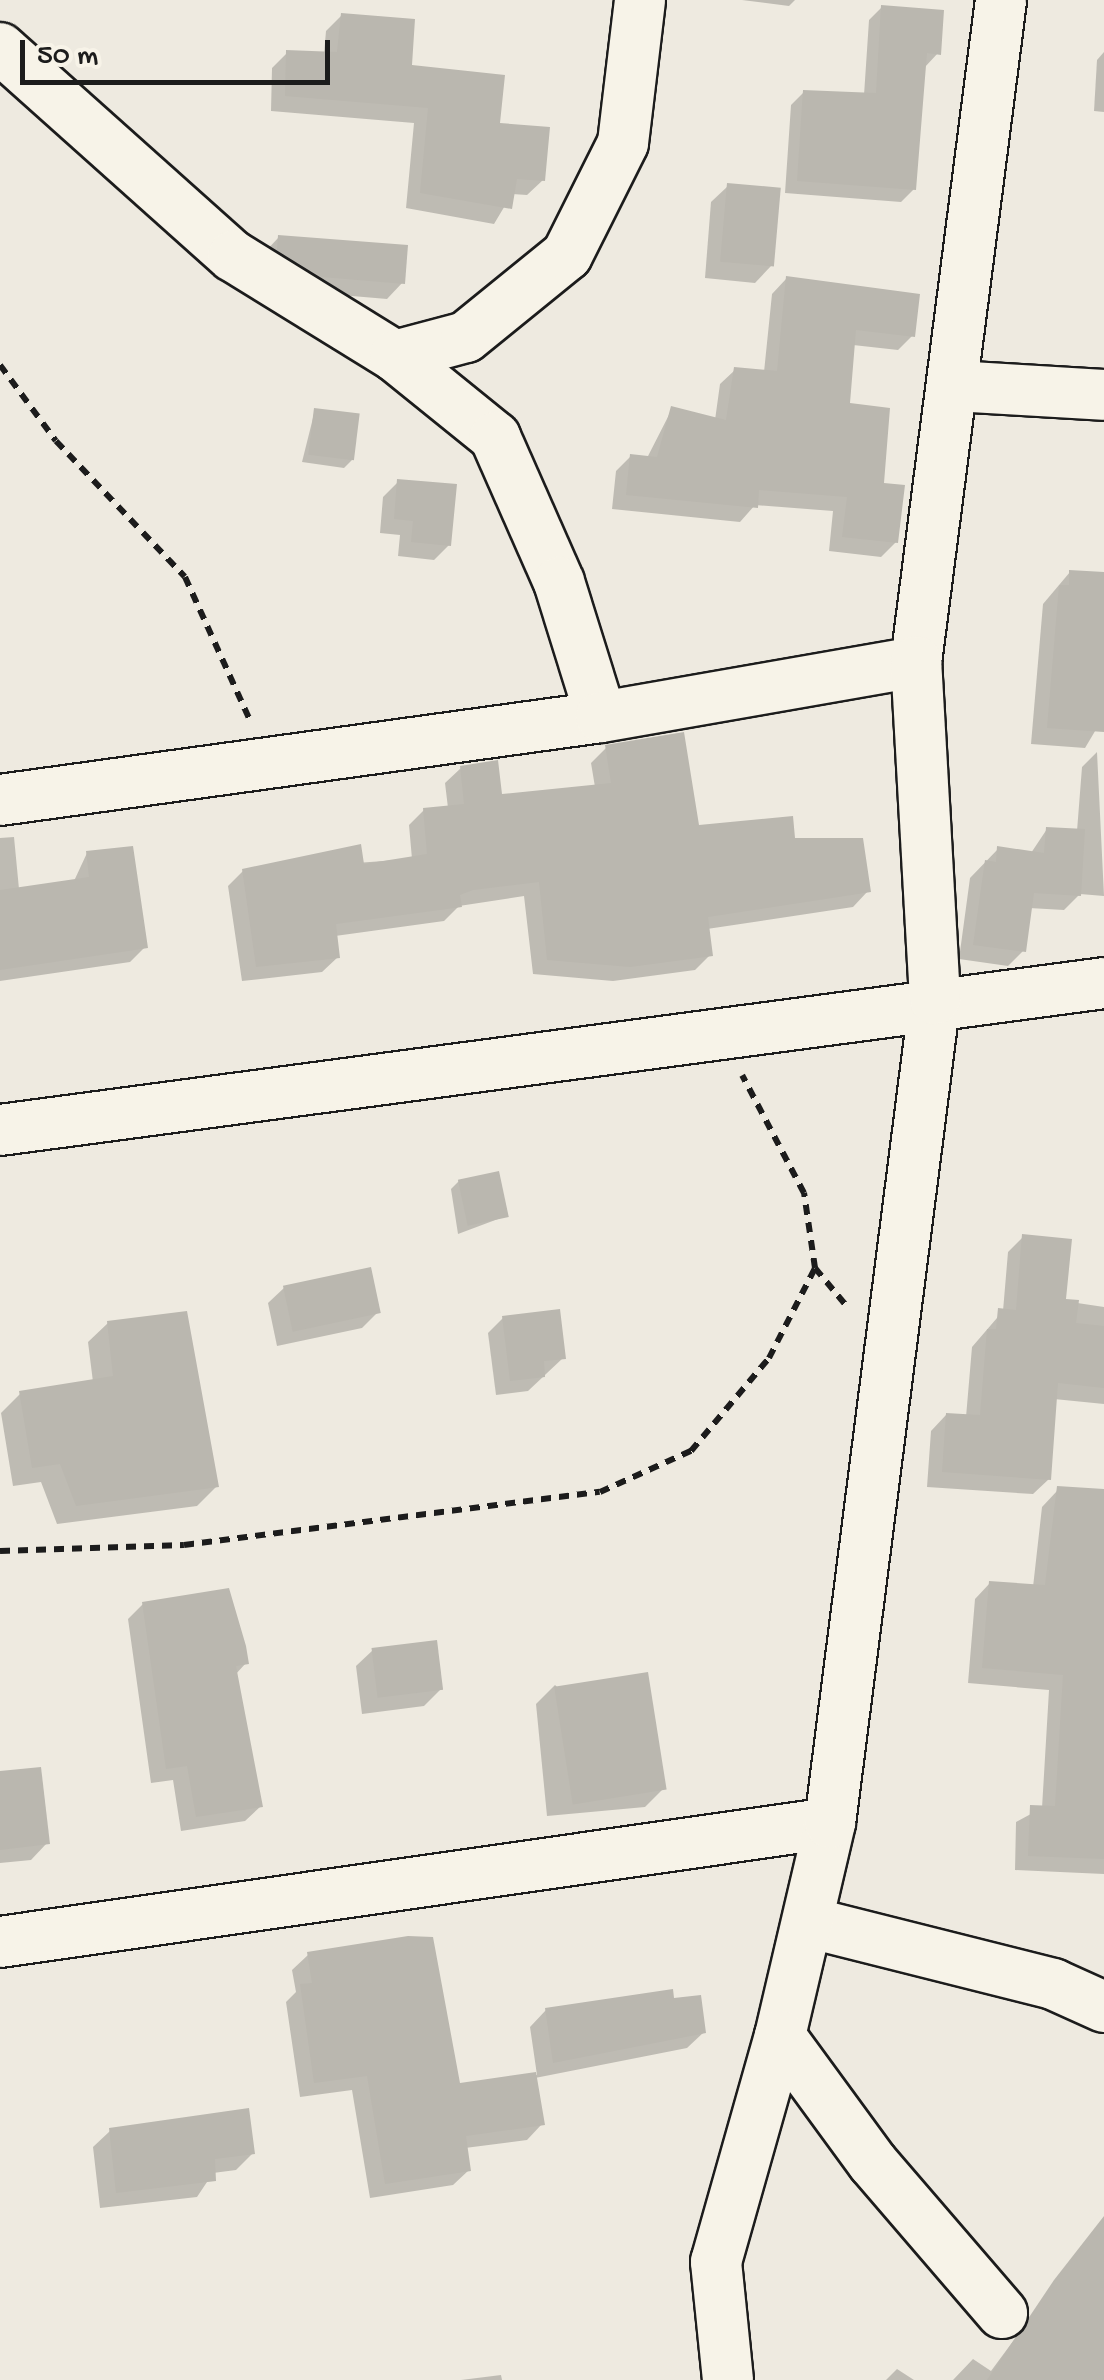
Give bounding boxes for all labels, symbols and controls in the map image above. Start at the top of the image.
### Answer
scale bar [25,20,335,82]
text: 50 m [37,40,98,75]

